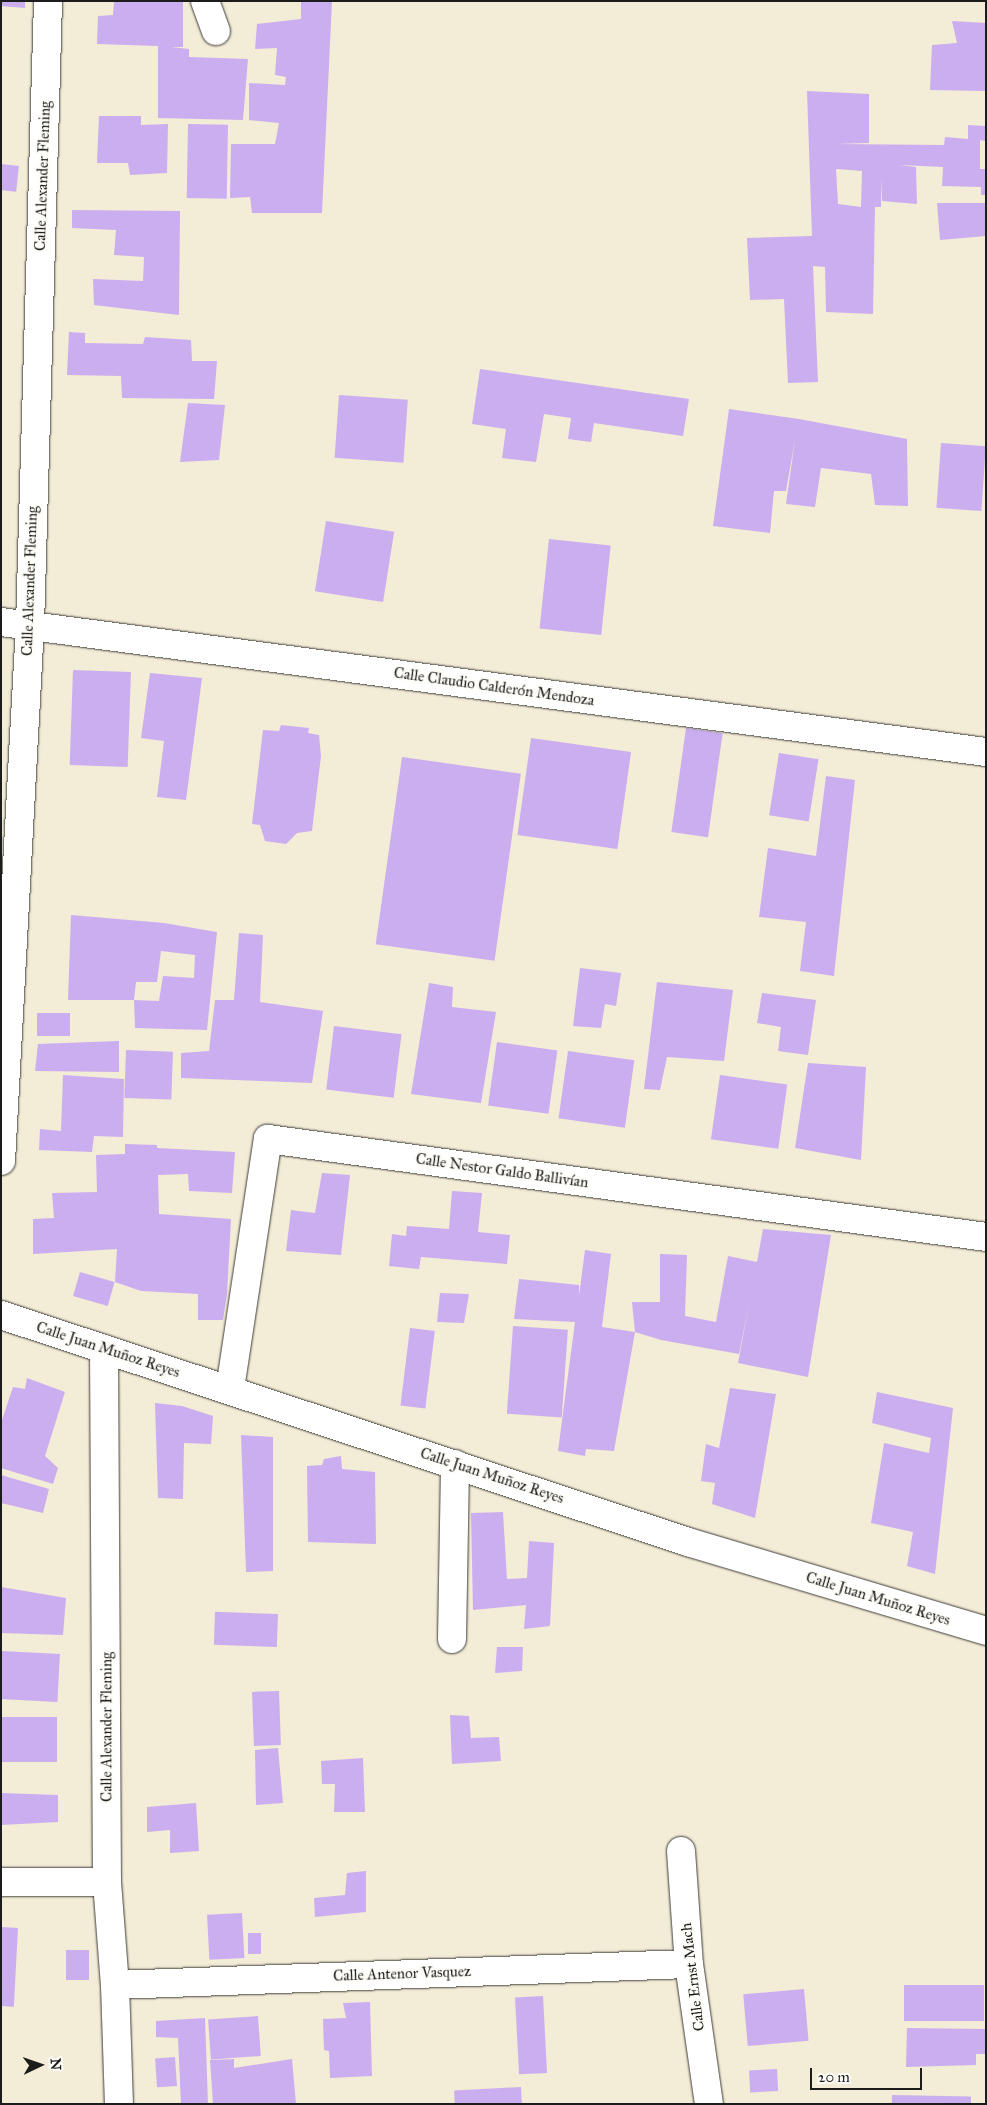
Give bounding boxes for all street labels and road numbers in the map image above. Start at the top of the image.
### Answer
street label: Calle Alexander Fleming [31,101,55,251]
street label: Calle Alexander Fleming [18,506,42,656]
street label: Calle Claudio Calderón Mendoza [393,664,595,710]
street label: Calle Nestor Galdo Ballivían [415,1150,589,1192]
street label: Calle Juan Muñoz Reyes [34,1318,182,1382]
street label: Calle Juan Muñoz Reyes [418,1444,566,1508]
street label: Calle Juan Muñoz Reyes [804,1568,952,1630]
street label: Calle Alexander Fleming [98,1652,116,1802]
street label: Calle Ernst Mach [677,1922,709,2032]
street label: Calle Antenor Vasquez [333,1963,471,1985]

